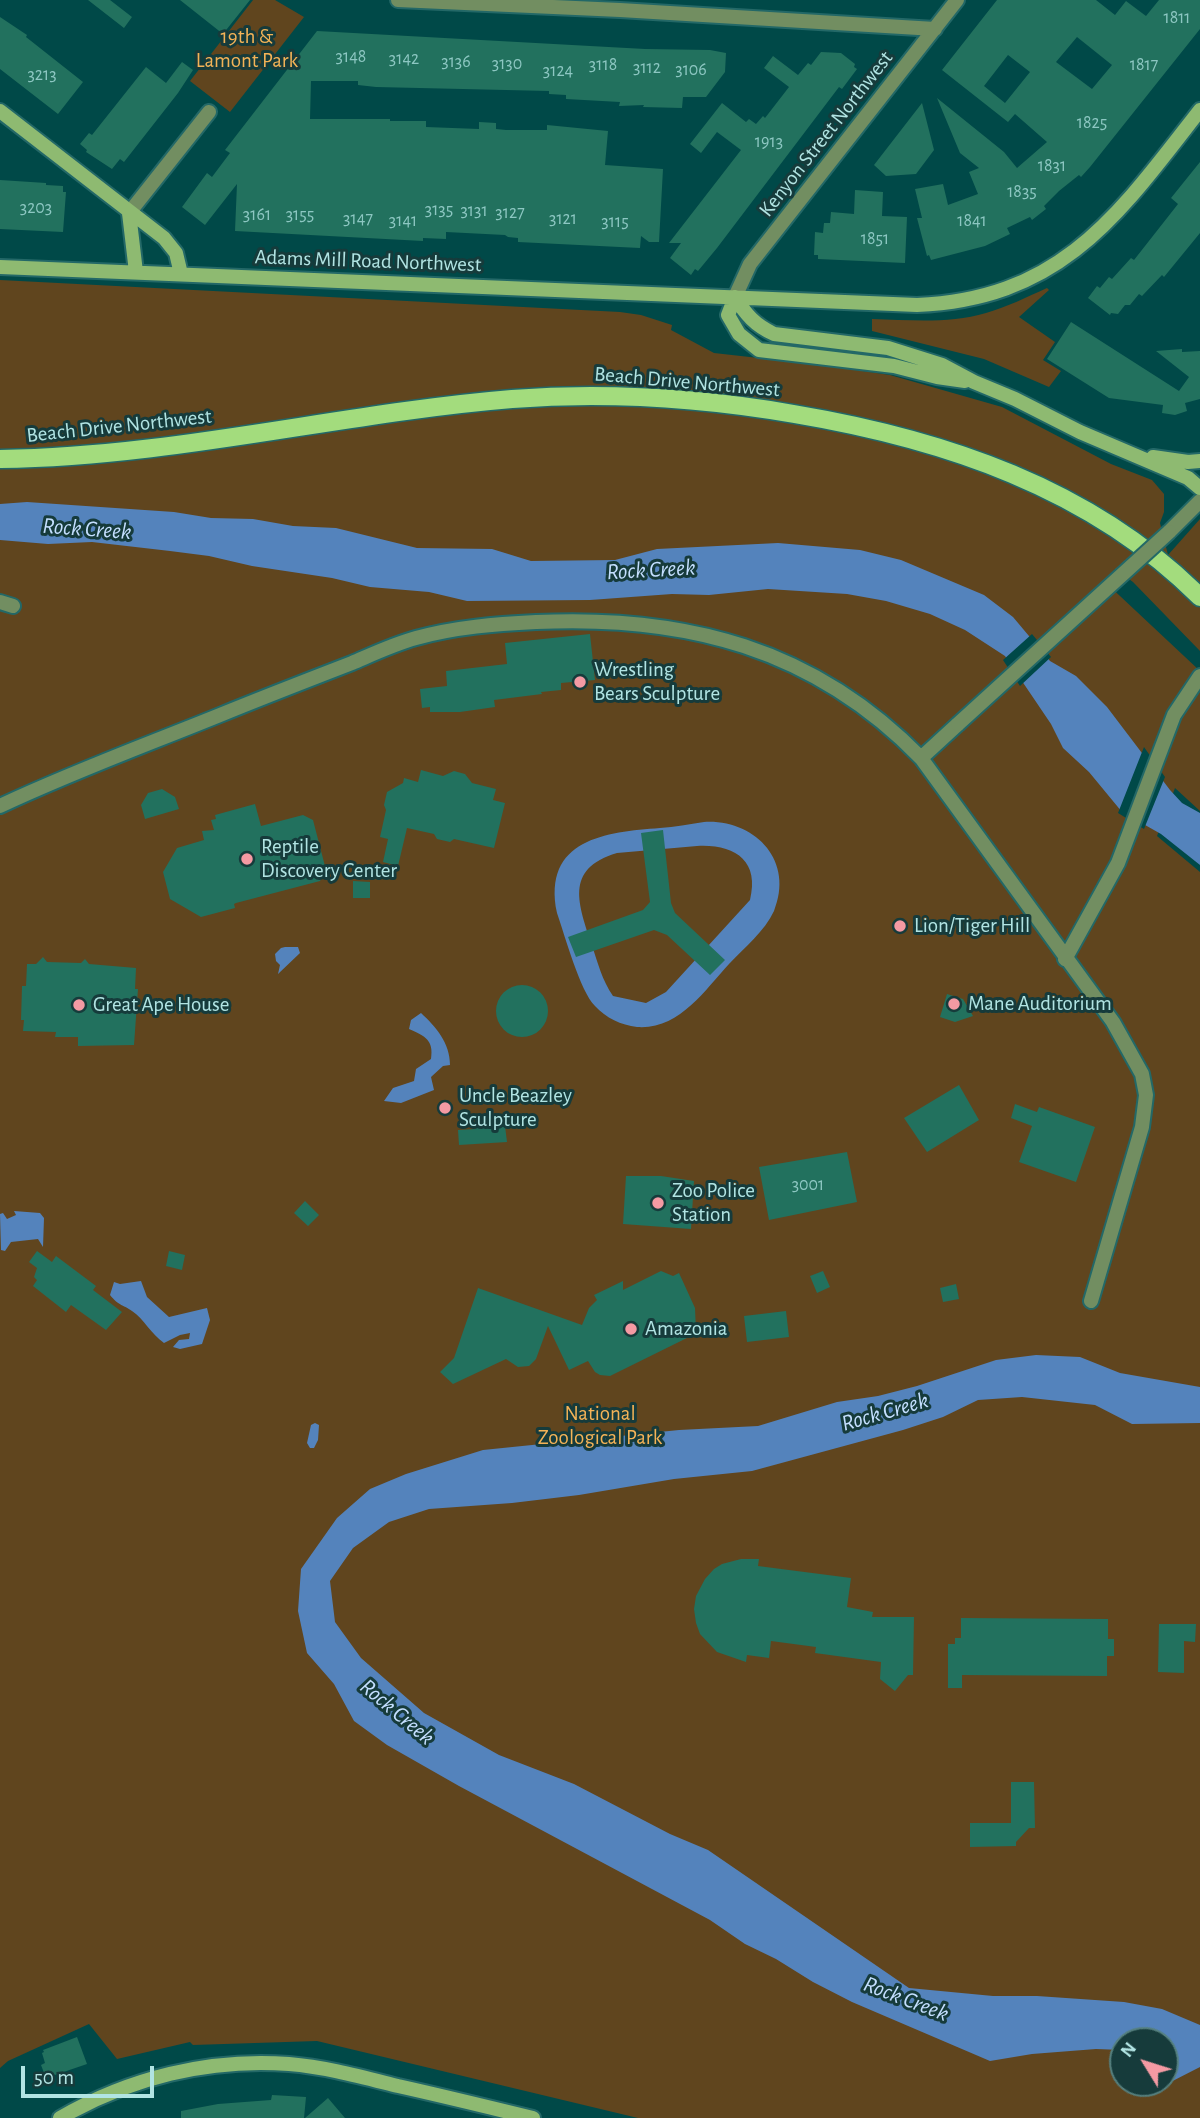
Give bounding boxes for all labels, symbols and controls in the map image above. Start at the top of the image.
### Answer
house number: 1811 [1163,7,1191,29]
park label: 19th & Lamont Park [196,24,298,74]
house number: 3148 [336,46,366,68]
street label: Kenyon Street Northwest [754,46,898,222]
house number: 3142 [389,48,419,70]
house number: 3136 [441,51,471,73]
house number: 3130 [492,53,522,75]
house number: 3118 [589,54,617,76]
house number: 1817 [1130,54,1158,76]
house number: 3112 [633,57,661,79]
house number: 3106 [675,59,707,81]
house number: 3124 [543,60,573,82]
house number: 3213 [27,64,57,86]
house number: 1825 [1077,112,1107,134]
house number: 1913 [755,131,783,153]
house number: 1831 [1038,155,1066,177]
house number: 1835 [1007,181,1037,203]
house number: 3203 [20,197,52,219]
house number: 3135 [425,199,453,221]
house number: 3131 [460,200,488,222]
house number: 3127 [495,202,525,224]
house number: 3161 [243,204,271,226]
house number: 3155 [286,204,314,226]
house number: 3147 [343,208,373,230]
house number: 3121 [549,208,577,230]
house number: 3141 [389,210,417,232]
house number: 1841 [957,210,987,232]
house number: 3115 [601,211,629,233]
house number: 1851 [861,228,889,250]
street label: Adams Mill Road Northwest [254,244,482,278]
street label: Beach Drive Northwest [593,361,781,403]
street label: Beach Drive Northwest [25,404,213,448]
water label: Rock Creek [42,512,132,546]
water label: Rock Creek [606,554,696,586]
place label: Wrestling Bears Sculpture [594,657,720,707]
marker: Wrestling Bears Sculpture [572,674,588,690]
place label: Reptile Discovery Center [261,834,397,884]
marker: Reptile Discovery Center [239,851,255,867]
place label: Lion/Tiger Hill [914,913,1030,939]
marker: Lion/Tiger Hill [892,918,908,934]
place label: Mane Auditorium [968,991,1112,1017]
place label: Great Ape House [93,992,229,1018]
marker: Mane Auditorium [946,996,962,1012]
marker: Great Ape House [71,997,87,1013]
place label: Uncle Beazley Sculpture [459,1083,572,1133]
marker: Uncle Beazley Sculpture [437,1100,453,1116]
house number: 3001 [792,1174,824,1196]
place label: Zoo Police Station [672,1178,755,1228]
marker: Zoo Police Station [650,1195,666,1211]
place label: Amazonia [645,1316,728,1342]
marker: Amazonia [623,1321,639,1337]
water label: Rock Creek [838,1386,932,1438]
park label: National Zoological Park [538,1401,662,1451]
water label: Rock Creek [354,1673,440,1751]
water label: Rock Creek [859,1970,953,2028]
north arrow [1109,2027,1179,2097]
text: N [1117,2039,1140,2061]
scale bar [24,2052,158,2096]
text: 50 m [34,2067,74,2088]

